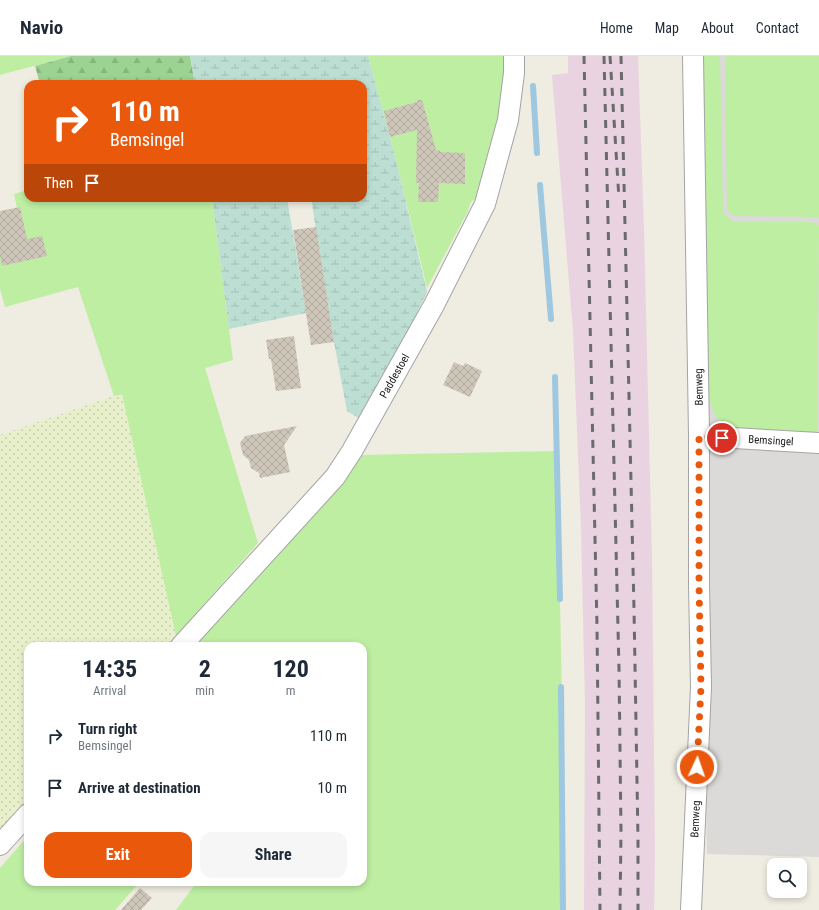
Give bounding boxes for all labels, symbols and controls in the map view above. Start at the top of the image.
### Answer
text: Navio [20,16,63,39]
text: Home [600,20,633,36]
text: Map [655,20,679,36]
text: About [701,20,734,36]
text: Contact [756,20,799,36]
text: 110 m [110,95,180,128]
icon: right [44,96,96,148]
text: Bemsingel [110,129,184,150]
icon: arrive [81,172,103,194]
text: Then [44,174,73,192]
street label: Paddestoel [377,351,412,400]
street label: Bemweg [692,368,706,406]
pin [705,421,739,455]
icon: arrive [711,427,733,449]
street label: Bemsingel [748,432,794,448]
text: 14:35 [82,655,137,683]
text: 2 [199,655,211,683]
text: 120 [272,655,309,683]
text: Arrival [93,683,126,698]
text: min [195,683,214,698]
text: m [286,683,296,698]
text: Turn right [78,720,137,738]
icon: right [44,725,66,747]
text: 110 m [310,727,347,745]
text: Bemsingel [78,738,132,753]
position arrow [676,746,718,788]
icon: arrive [44,777,66,799]
text: Arrive at destination [78,779,201,797]
text: 10 m [317,779,347,797]
street label: Bemweg [688,800,702,838]
button: Exit [44,832,192,878]
button: Share [200,832,347,878]
map controls [767,858,807,898]
button: search [767,858,807,898]

